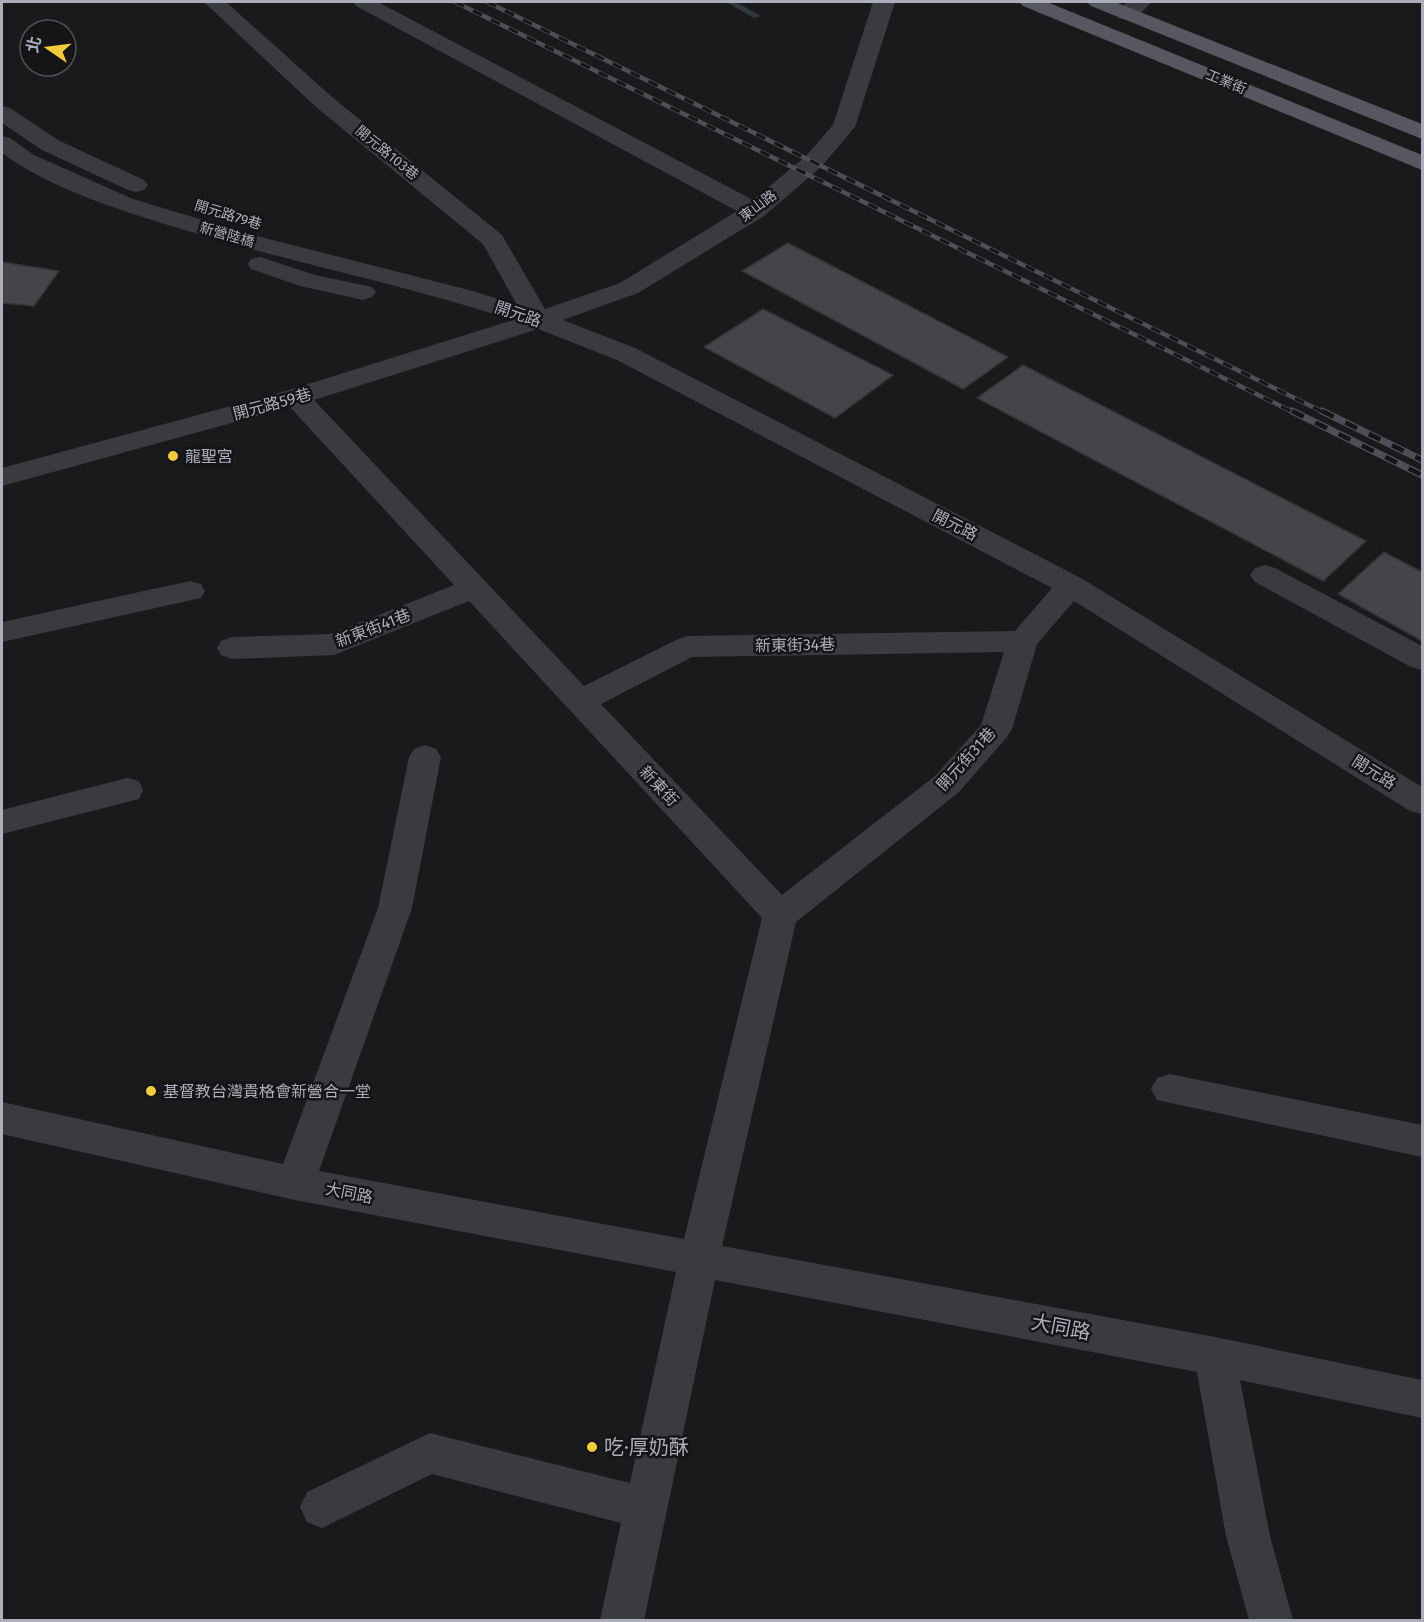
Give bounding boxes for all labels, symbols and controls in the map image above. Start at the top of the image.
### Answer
north arrow [18,18,78,78]
text: 北 [23,34,45,55]
street label: 工業街 [1203,66,1249,98]
street label: 開元路103巷 [352,122,422,184]
street label: 東山路 [736,187,780,225]
street label: 開元路79巷 [192,197,264,233]
street label: 新營陸橋 [198,219,256,251]
street label: 開元路 [492,297,544,331]
street label: 開元路59巷 [231,384,313,424]
place label: 龍聖宮 [185,447,233,466]
marker: 龍聖宮 [166,449,180,463]
street label: 開元路 [929,506,981,544]
street label: 新東街41巷 [333,605,413,651]
street label: 新東街34巷 [755,635,835,655]
street label: 開元街31巷 [933,723,999,795]
street label: 開元路 [1349,751,1399,793]
street label: 新東街 [636,762,682,810]
place label: 基督教台灣貴格會新營合一堂 [163,1082,371,1101]
marker: 基督教台灣貴格會新營合一堂 [144,1084,158,1098]
street label: 大同路 [324,1179,374,1207]
street label: 大同路 [1029,1309,1093,1345]
place label: 吃·厚奶酥 [604,1435,689,1459]
marker: 吃·厚奶酥 [585,1440,599,1454]

